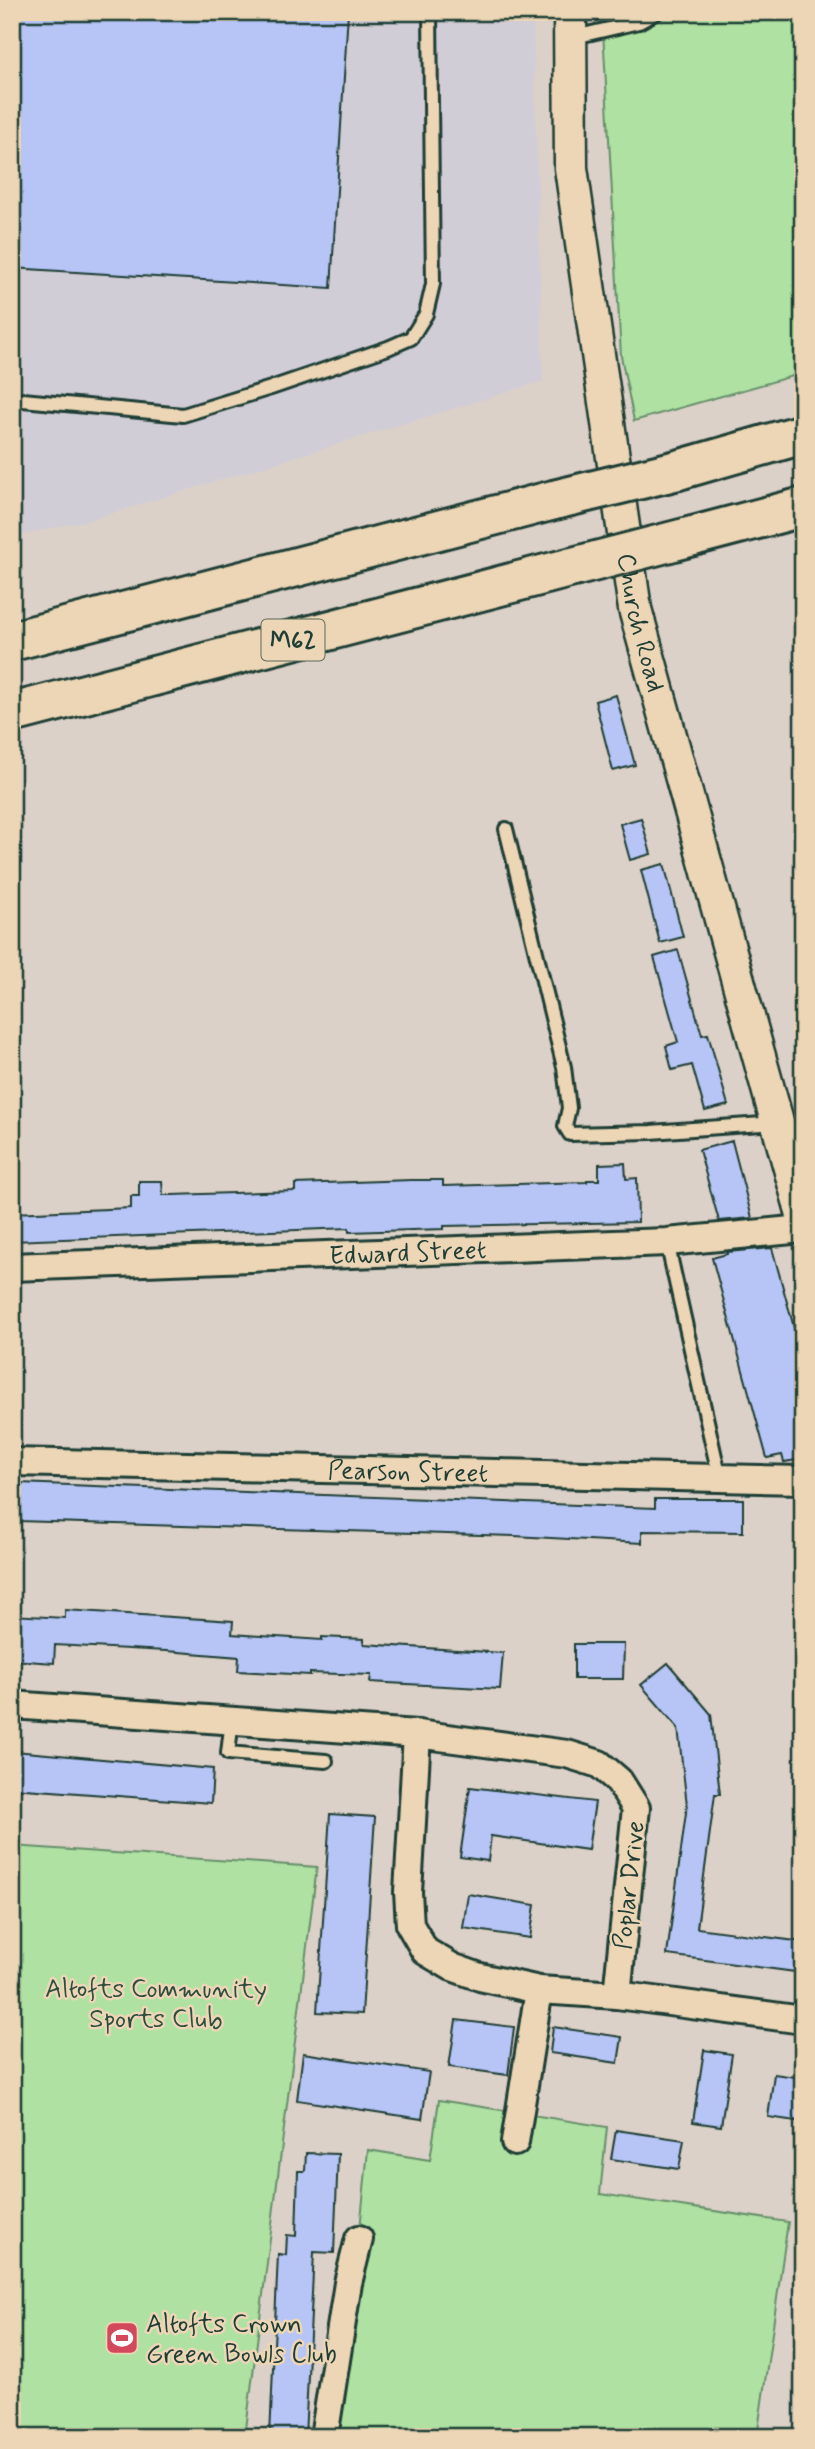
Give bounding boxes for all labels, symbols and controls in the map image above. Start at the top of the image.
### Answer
street label: Church Road [608,551,672,696]
road number: M62 [262,620,324,660]
street label: Edward Street [329,1234,487,1274]
street label: Pearson Street [327,1454,488,1492]
street label: Poplar Drive [606,1819,654,1951]
park label: Altofts Community Sports Club [45,1973,267,2037]
place label: Altofts Crown Green Bowls Club [146,2308,337,2372]
sports icon: Altofts Crown Green Bowls Club [103,2319,141,2357]

